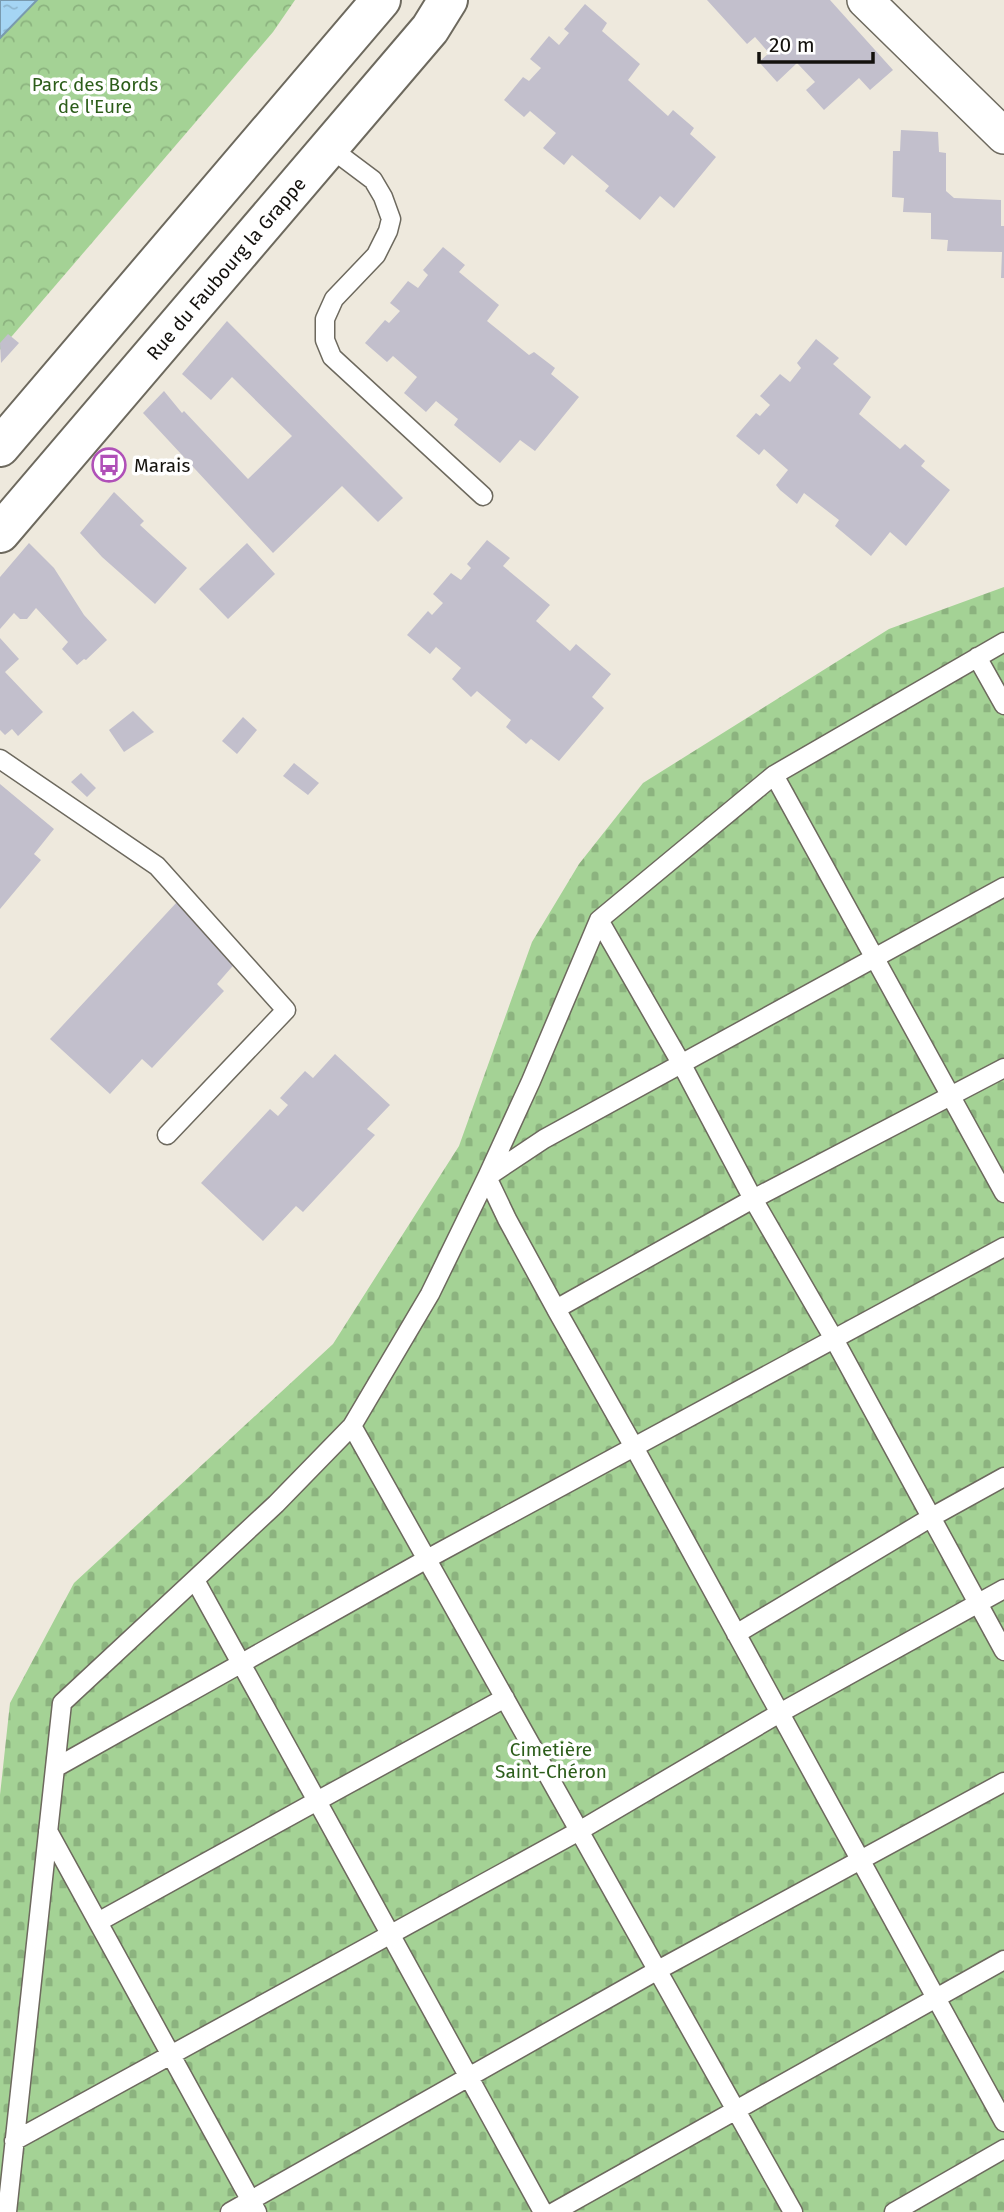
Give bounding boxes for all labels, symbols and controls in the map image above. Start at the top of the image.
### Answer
scale bar [759,21,873,65]
text: 20 m [769,32,815,58]
park label: Parc des Bords de l'Eure [32,73,158,118]
street label: Rue du Faubourg la Grappe [142,172,311,365]
bus stop icon: Marais [90,446,128,484]
place label: Marais [134,454,190,477]
park label: Cimetière Saint-Chéron [495,1738,607,1783]

